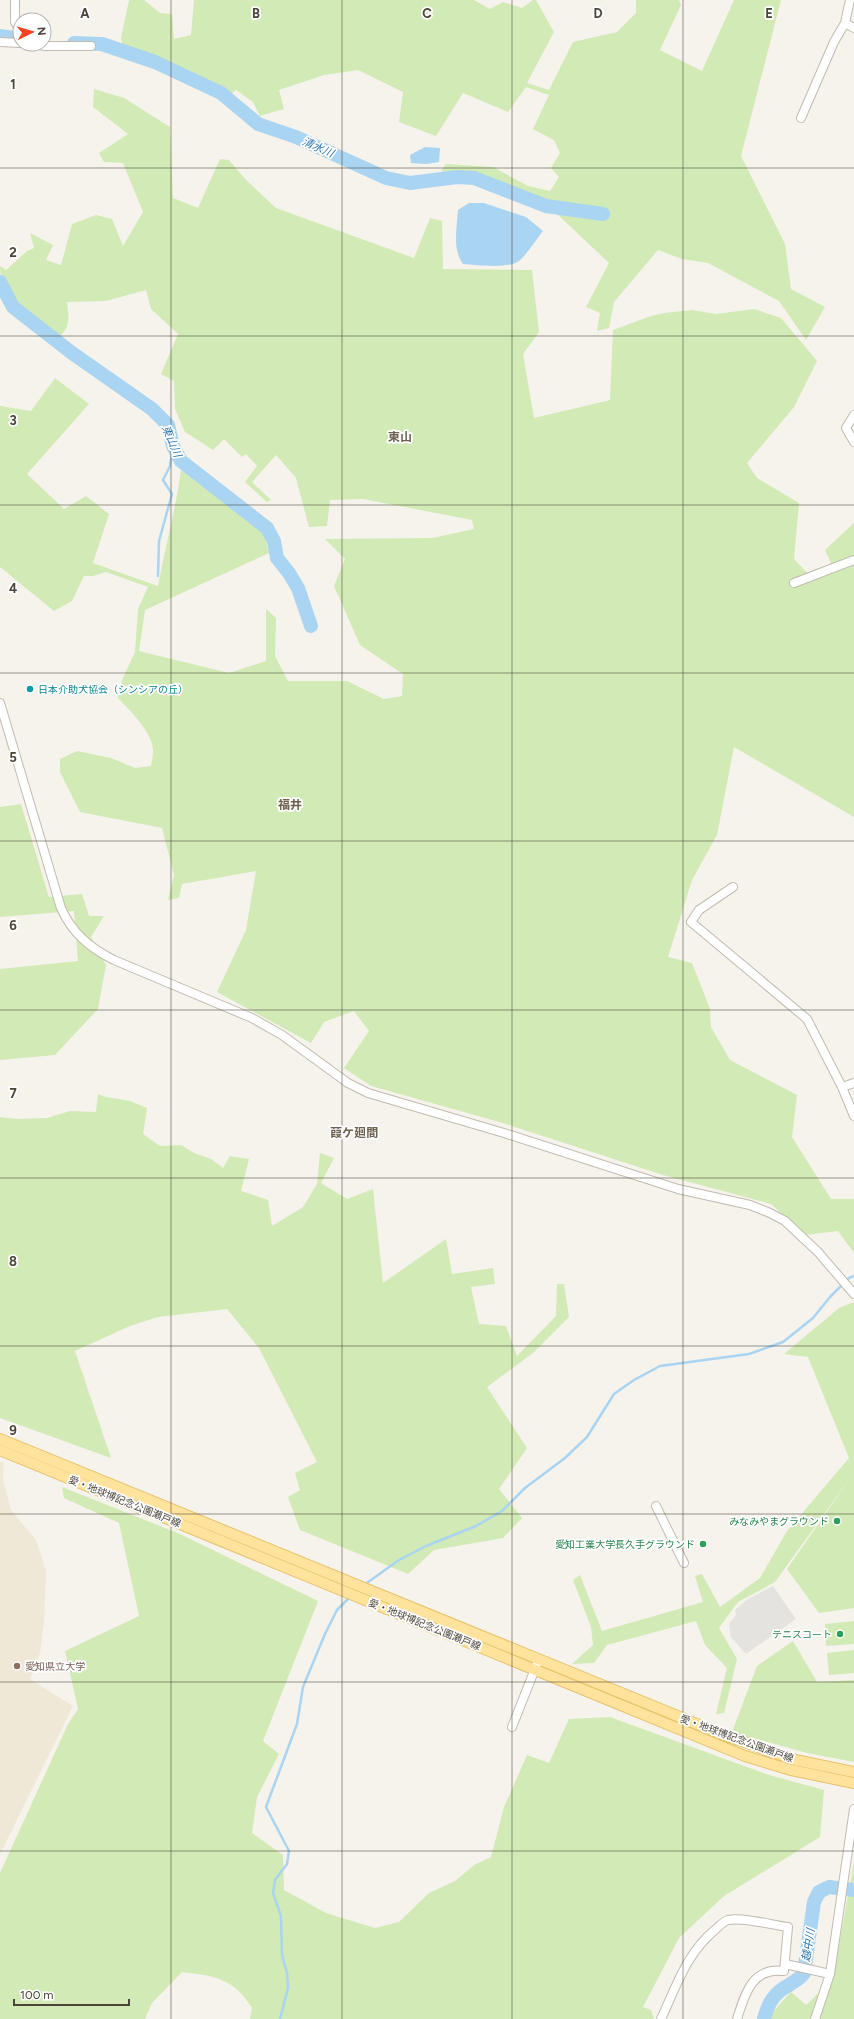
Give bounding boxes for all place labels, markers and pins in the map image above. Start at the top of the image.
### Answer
place label: 日本介助犬協会（シンシアの丘） [38,683,188,696]
marker: 日本介助犬協会（シンシアの丘） [25,684,35,694]
place label: みなみやまグラウンド [729,1515,829,1528]
marker: みなみやまグラウンド [832,1516,842,1526]
place label: 愛知工業大学長久手グラウンド [555,1538,695,1551]
marker: 愛知工業大学長久手グラウンド [698,1539,708,1549]
place label: テニスコート [772,1628,832,1641]
marker: テニスコート [835,1629,845,1639]
place label: 愛知県立大学 [25,1660,85,1673]
marker: 愛知県立大学 [12,1661,22,1671]

